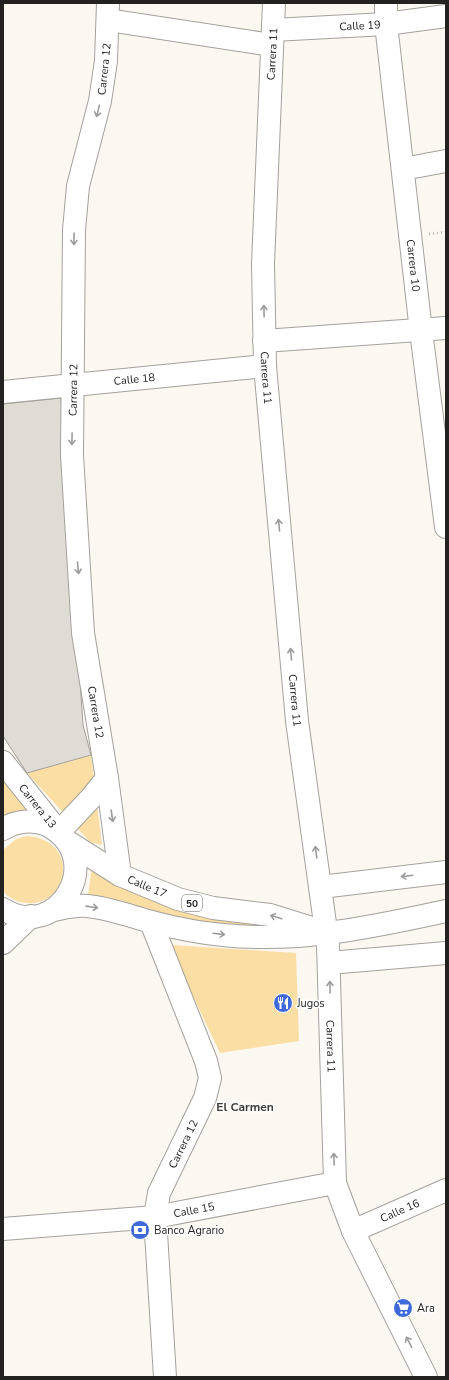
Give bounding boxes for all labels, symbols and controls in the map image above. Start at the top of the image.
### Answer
street label: Calle 19 [339,17,381,34]
street label: Carrera 11 [264,27,281,81]
street label: Carrera 12 [94,42,115,96]
one-way arrow [93,104,101,117]
one-way arrow [70,232,78,245]
street label: Carrera 10 [403,239,424,293]
one-way arrow [260,305,267,318]
street label: Carrera 11 [257,351,275,405]
street label: Carrera 12 [66,364,81,416]
street label: Calle 18 [113,370,156,389]
one-way arrow [68,432,76,445]
one-way arrow [275,519,283,532]
one-way arrow [75,561,82,574]
one-way arrow [287,648,295,661]
street label: Carrera 11 [285,674,305,728]
street label: Carrera 12 [84,685,107,739]
street label: Carrera 13 [15,781,60,831]
one-way arrow [108,809,116,822]
one-way arrow [312,846,320,859]
street label: Calle 17 [125,872,169,902]
one-way arrow [401,872,414,880]
road number: 50 [182,895,202,911]
one-way arrow [85,903,98,911]
one-way arrow [270,913,283,920]
one-way arrow [212,930,225,938]
one-way arrow [326,981,334,994]
restaurant icon: Jugos [272,992,294,1014]
place label: Jugos [296,996,325,1011]
street label: Carrera 11 [322,1020,339,1073]
district label: El Carmen [216,1099,274,1115]
street label: Carrera 12 [165,1117,202,1171]
one-way arrow [331,1153,338,1166]
street label: Calle 16 [378,1196,422,1226]
street label: Calle 15 [172,1199,216,1221]
bank icon: Banco Agrario [129,1219,151,1241]
place label: Banco Agrario [154,1223,224,1238]
supermarket icon: Ara [392,1297,414,1319]
place label: Ara [417,1301,435,1316]
one-way arrow [405,1336,413,1348]

